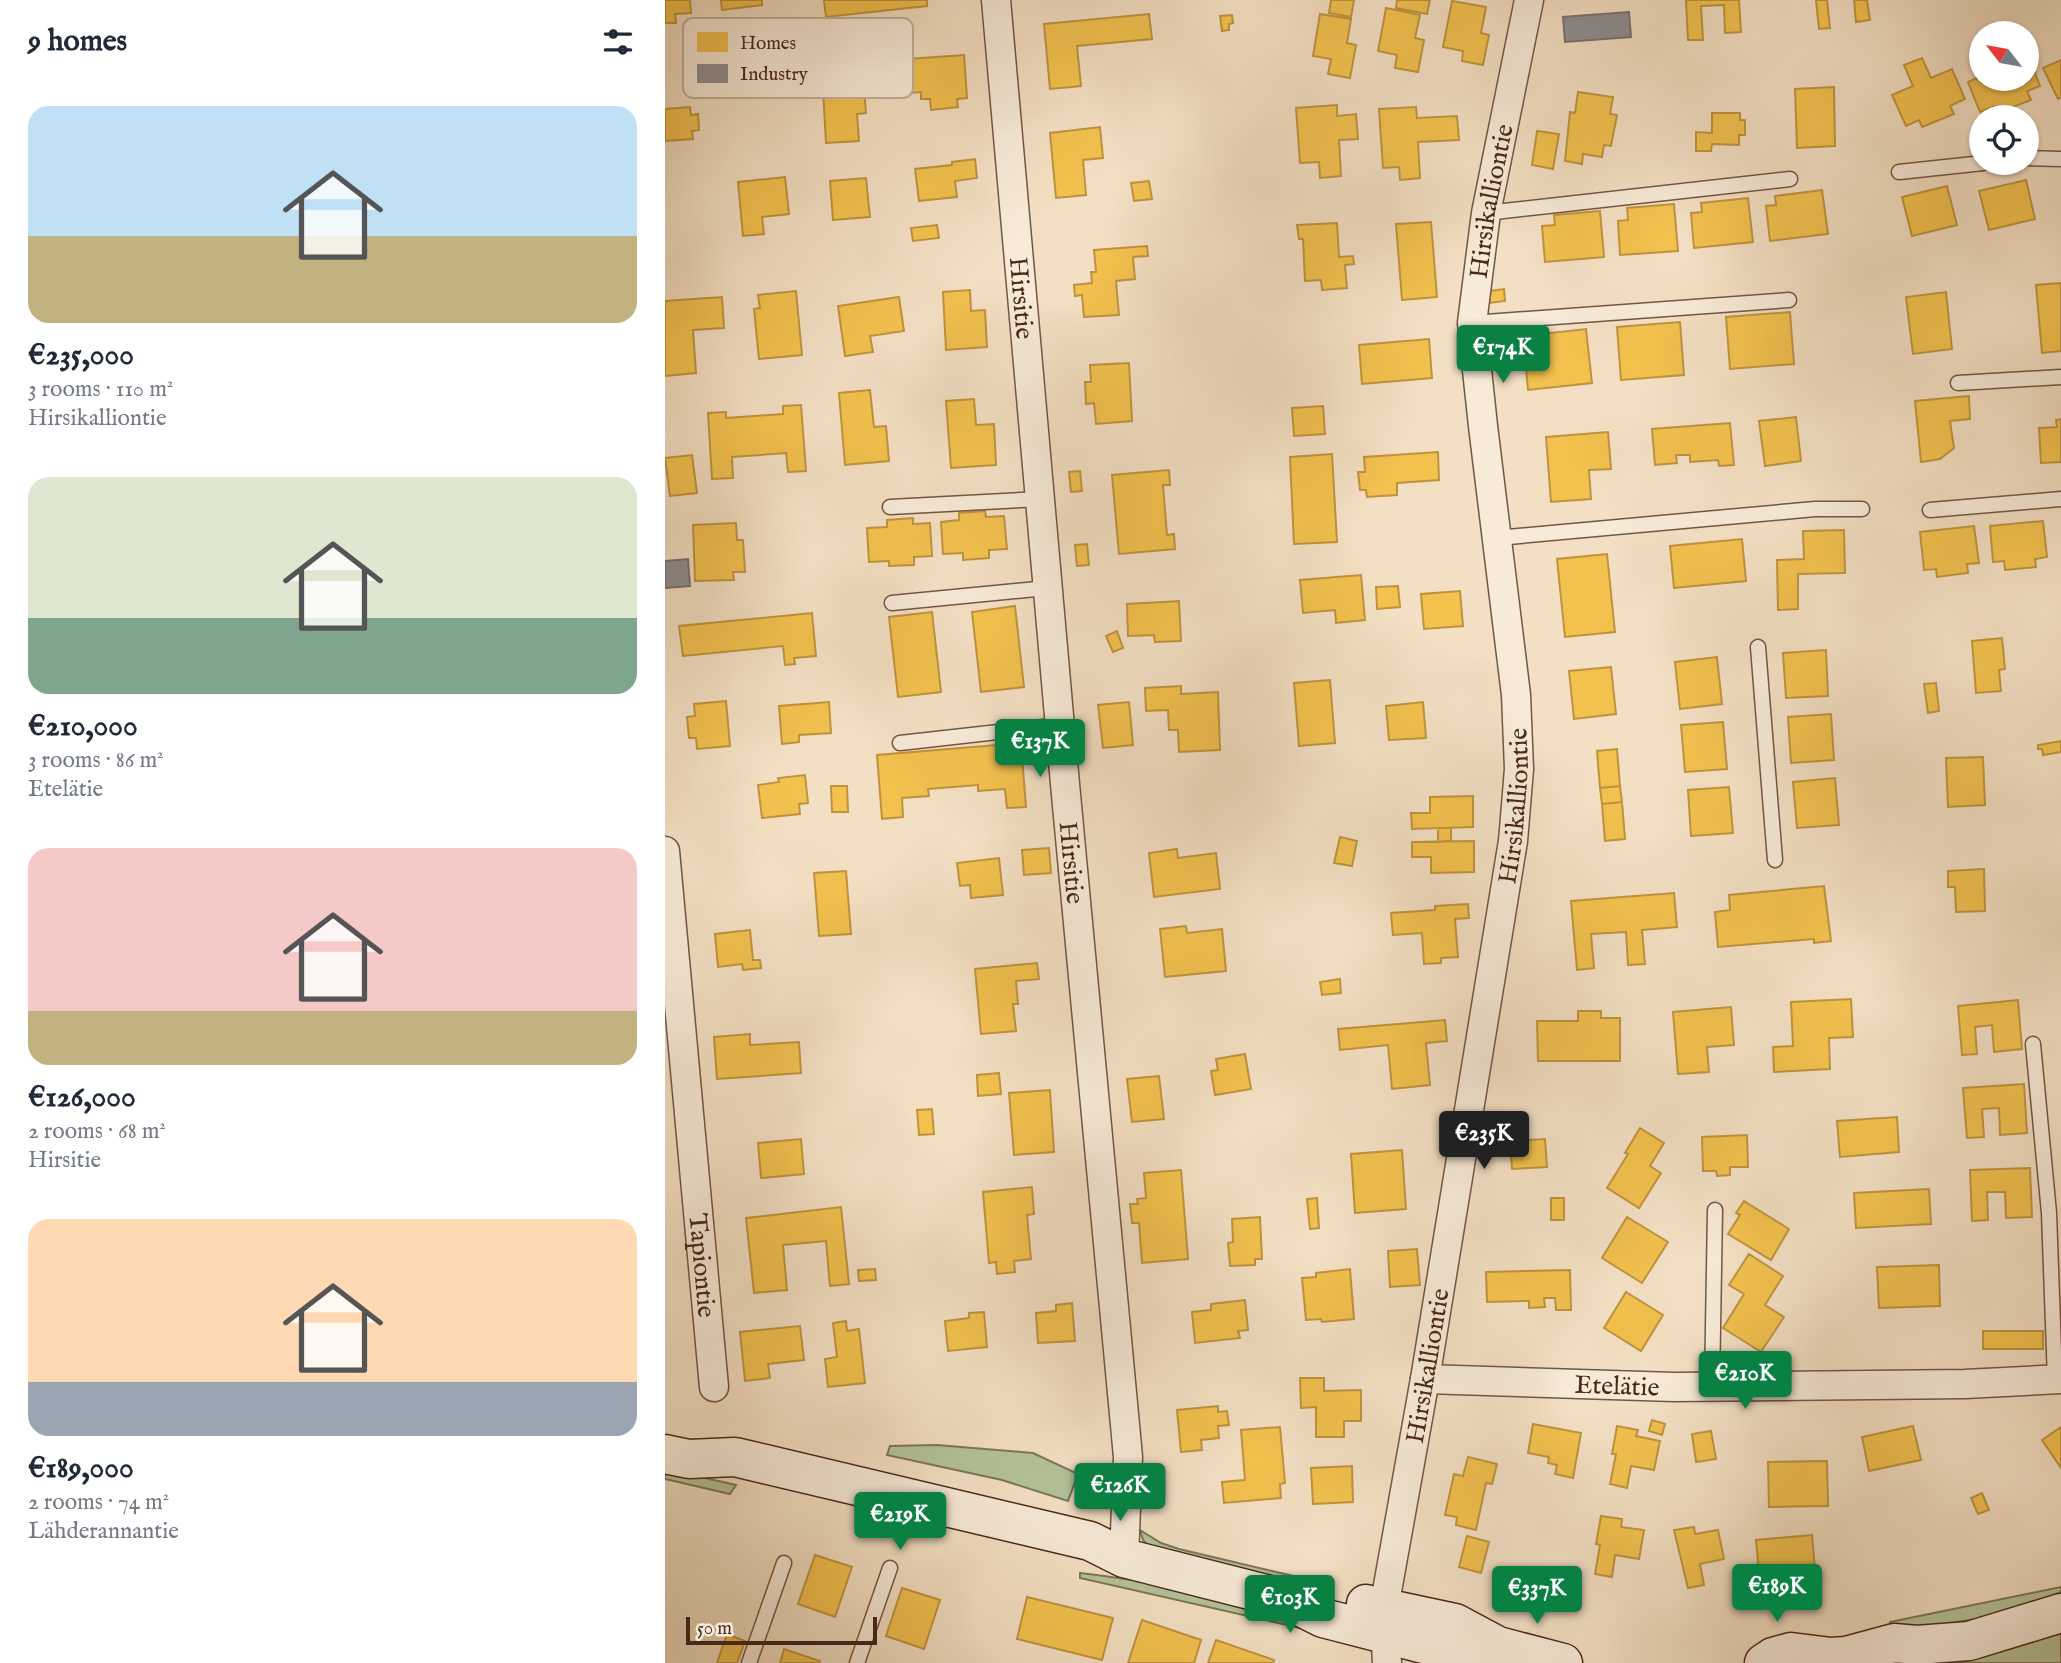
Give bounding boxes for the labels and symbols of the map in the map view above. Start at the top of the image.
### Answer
legend [683,18,913,98]
north arrow [1969,21,2039,91]
text: Homes [740,32,796,56]
text: Industry [740,63,808,87]
street label: Hirsikalliontie [1463,121,1522,281]
street label: Hirsitie [1001,255,1041,341]
pin: €174K [1454,326,1552,385]
pin: €137K [991,720,1089,779]
street label: Hirsikalliontie [1491,727,1537,887]
street label: Hirsitie [1051,820,1091,905]
pin: €235K [1435,1112,1533,1171]
street label: Tapiontie [680,1212,723,1319]
street label: Hirsikalliontie [1399,1286,1458,1446]
pin: €210K [1696,1352,1794,1411]
street label: Etelätie [1574,1369,1660,1405]
pin: €126K [1071,1464,1169,1523]
pin: €219K [851,1492,949,1552]
pin: €189K [1728,1564,1826,1624]
pin: €337K [1488,1566,1586,1626]
pin: €103K [1241,1576,1339,1635]
scale bar [686,1614,877,1646]

